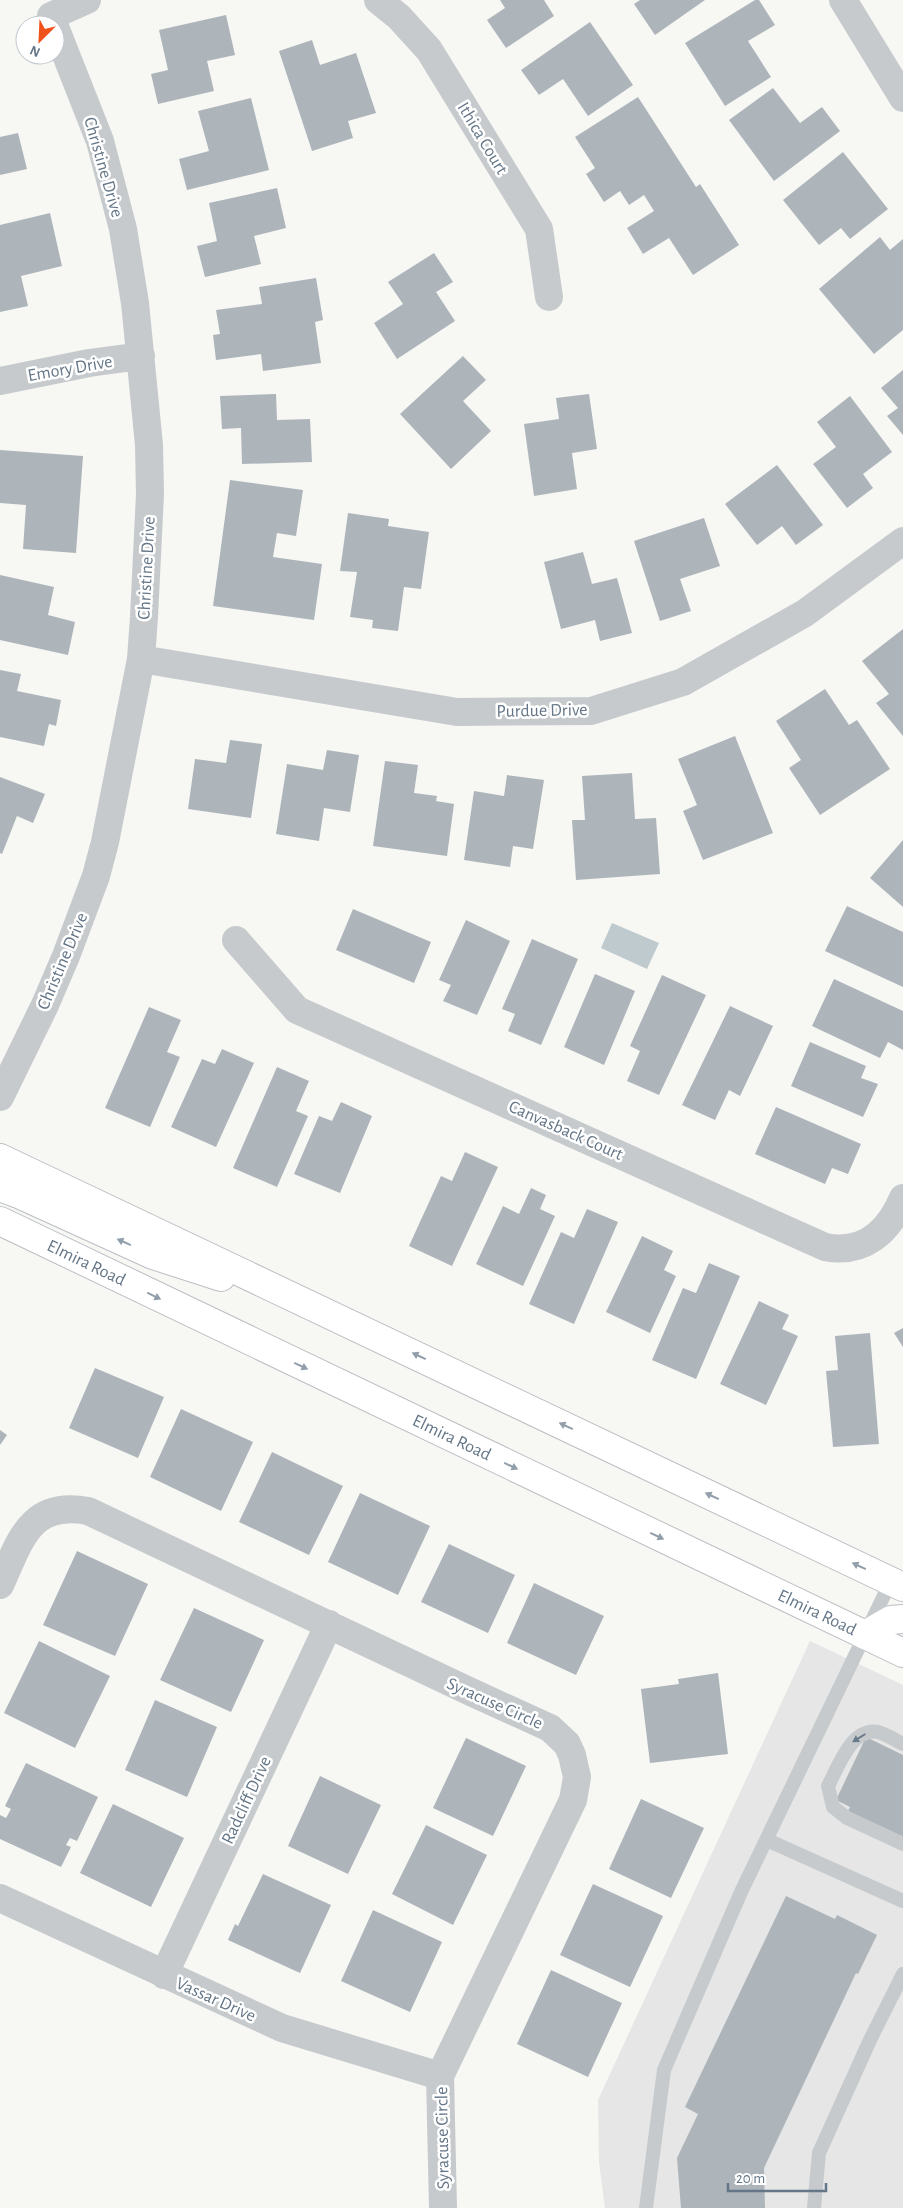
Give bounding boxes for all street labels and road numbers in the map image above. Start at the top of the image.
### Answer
street label: Ithica Court [454,99,511,178]
street label: Christine Drive [80,115,126,219]
street label: Emory Drive [26,353,114,385]
street label: Christine Drive [135,516,159,620]
street label: Purdue Drive [496,701,588,721]
street label: Christine Drive [34,910,91,1013]
street label: Canvasback Court [506,1098,626,1164]
street label: Elmira Road [44,1237,128,1290]
street label: Elmira Road [409,1412,494,1465]
street label: Elmira Road [775,1587,859,1639]
street label: Syracuse Circle [444,1675,545,1733]
street label: Radcliff Drive [219,1754,275,1847]
street label: Vassar Drive [173,1974,258,2025]
street label: Syracuse Circle [433,2086,453,2190]

